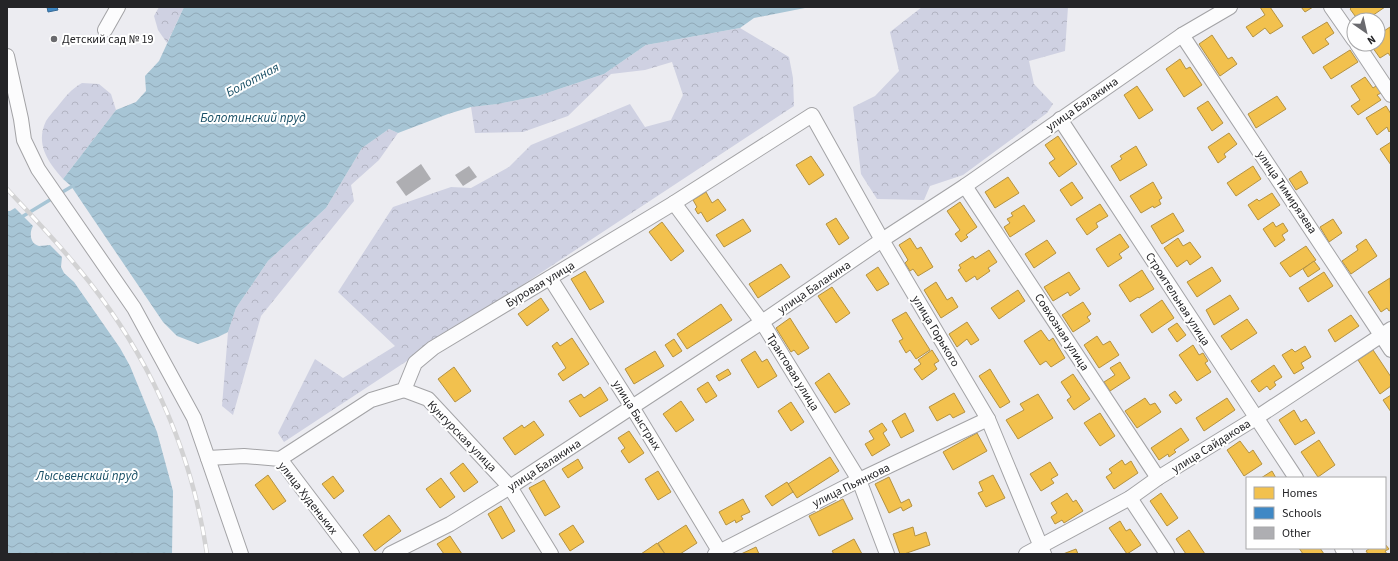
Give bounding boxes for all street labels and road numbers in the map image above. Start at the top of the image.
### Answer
street label: улица Балакина [1043,73,1122,136]
street label: улица Тимирязева [1252,147,1321,237]
street label: Строительная улица [1141,249,1214,349]
street label: Буровая улица [503,257,578,312]
street label: улица Балакина [774,257,854,318]
street label: Совхозная улица [1030,290,1093,374]
street label: улица Горького [907,292,964,370]
street label: Трактовая улица [762,330,823,414]
street label: улица Быстрых [608,377,665,454]
street label: Кунгурская улица [423,397,500,476]
street label: улица Сайдакова [1168,415,1254,478]
street label: улица Балакина [504,435,584,496]
street label: улица Худеньких [274,458,342,539]
street label: улица Пьянкова [809,459,893,512]

